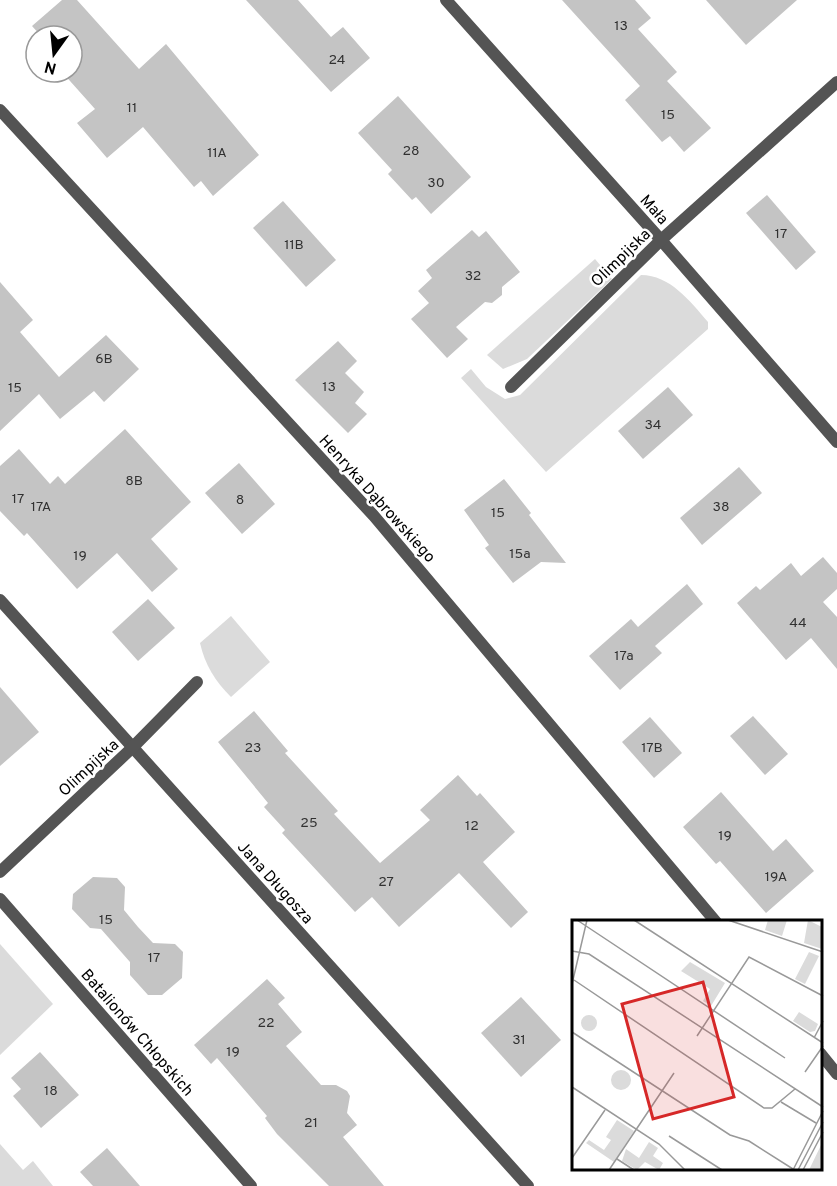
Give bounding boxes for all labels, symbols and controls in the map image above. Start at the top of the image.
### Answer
house number: 13 [614,18,628,35]
north arrow [24,24,84,84]
house number: 24 [328,52,346,69]
text: N [42,55,59,78]
house number: 11 [127,100,137,117]
house number: 15 [661,107,675,124]
house number: 28 [402,143,420,160]
house number: 11A [207,145,227,162]
house number: 30 [427,175,445,192]
street label: Mała [635,191,672,229]
street label: Olimpijska [587,225,655,292]
house number: 17 [775,226,787,243]
house number: 11B [284,237,304,254]
house number: 32 [465,268,481,285]
house number: 6B [95,351,113,368]
house number: 13 [322,379,336,396]
house number: 15 [8,380,22,397]
house number: 34 [644,417,662,434]
street label: Henryka Dąbrowskiego [314,431,439,567]
house number: 8B [125,473,143,490]
house number: 17 [12,491,24,508]
house number: 8 [236,492,244,509]
house number: 17A [31,499,51,516]
house number: 38 [713,499,729,516]
house number: 15 [491,505,505,522]
house number: 15a [509,546,531,563]
house number: 19 [73,548,87,565]
house number: 44 [789,615,807,632]
house number: 17a [614,648,634,665]
street label: Olimpijska [55,735,124,801]
house number: 23 [245,740,262,757]
house number: 17B [641,740,663,757]
house number: 25 [300,815,318,832]
house number: 12 [465,818,479,835]
house number: 19 [718,828,732,845]
street label: Jana Długosza [232,838,317,929]
house number: 19A [765,869,787,886]
house number: 27 [378,874,394,891]
house number: 15 [99,912,113,929]
inset map [572,920,822,1171]
house number: 17 [148,950,160,967]
street label: Batalionów Chłopskich [76,966,197,1101]
house number: 22 [257,1015,275,1032]
house number: 31 [512,1032,526,1049]
house number: 19 [226,1044,240,1061]
house number: 18 [44,1083,58,1100]
house number: 21 [304,1115,318,1132]

